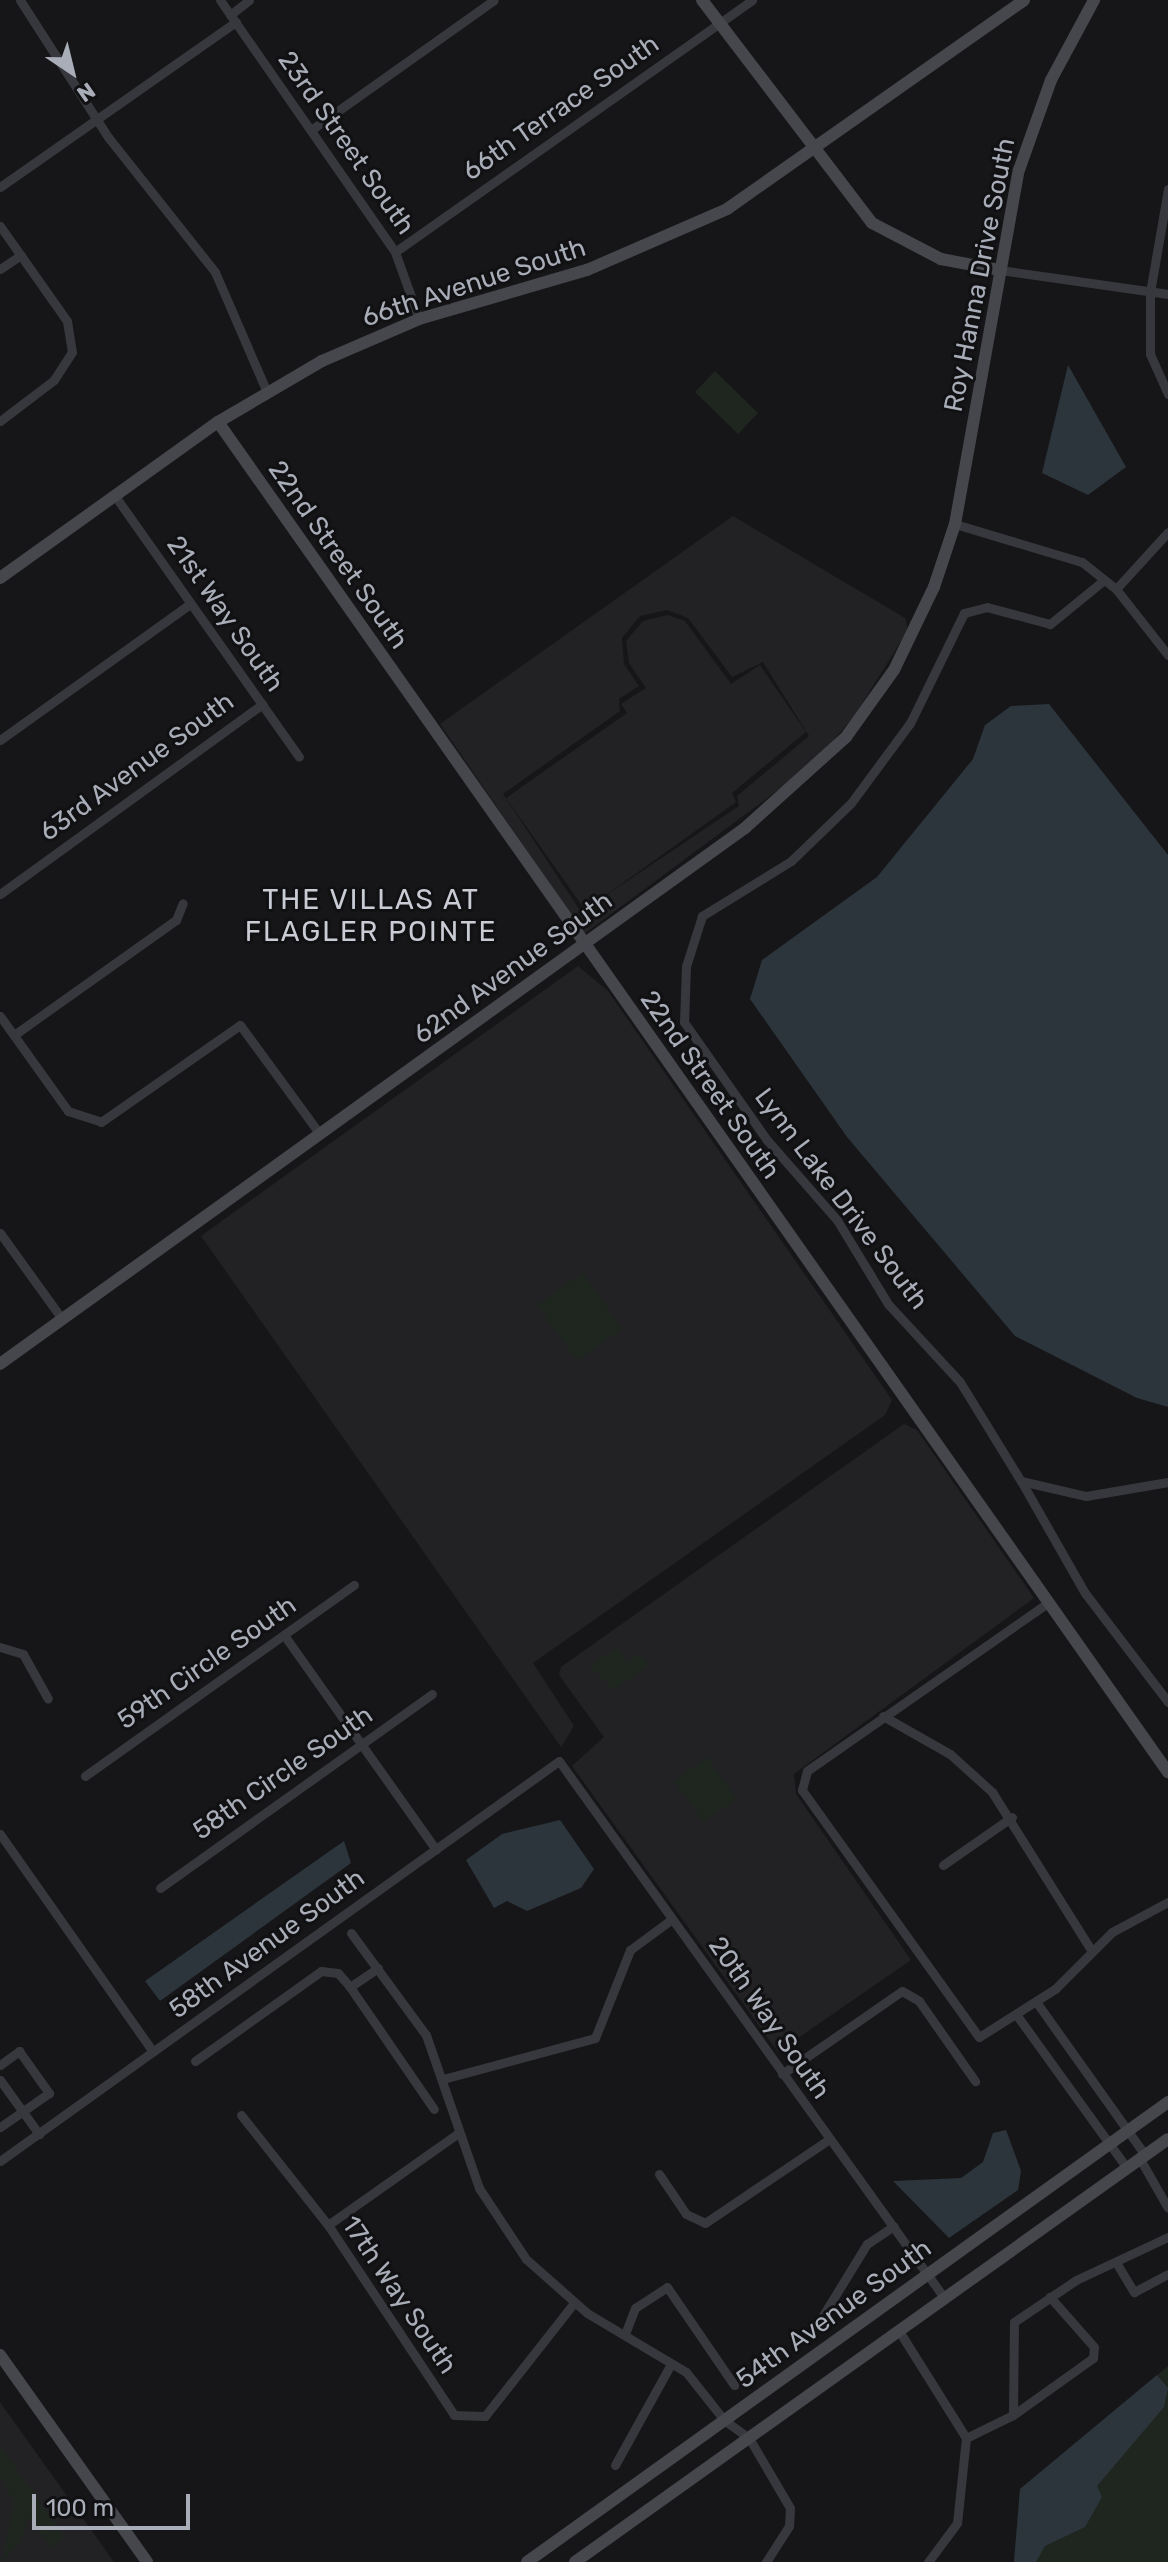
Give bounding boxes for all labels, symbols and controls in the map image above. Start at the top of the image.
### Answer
street label: 66th Terrace South [457,28,665,188]
north arrow [32,32,112,112]
street label: 23rd Street South [271,45,421,241]
text: N [72,76,100,108]
street label: Roy Hanna Drive South [938,135,1022,415]
street label: 66th Avenue South [358,232,590,334]
street label: 22nd Street South [261,455,415,655]
street label: 21st Way South [159,530,291,698]
street label: 63rd Avenue South [34,686,240,848]
district label: THE VILLAS AT FLAGLER POINTE [245,883,497,949]
street label: 62nd Avenue South [407,885,619,1051]
street label: 22nd Street South [633,985,787,1185]
street label: Lynn Lake Drive South [748,1082,934,1316]
street label: 59th Circle South [112,1590,302,1736]
street label: 58th Circle South [187,1699,379,1847]
street label: 58th Avenue South [163,1862,371,2026]
street label: 20th Way South [701,1930,837,2106]
street label: 17th Way South [334,2210,464,2380]
street label: 54th Avenue South [730,2233,938,2395]
scale bar [36,2478,194,2528]
text: 100 m [46,2494,114,2522]

